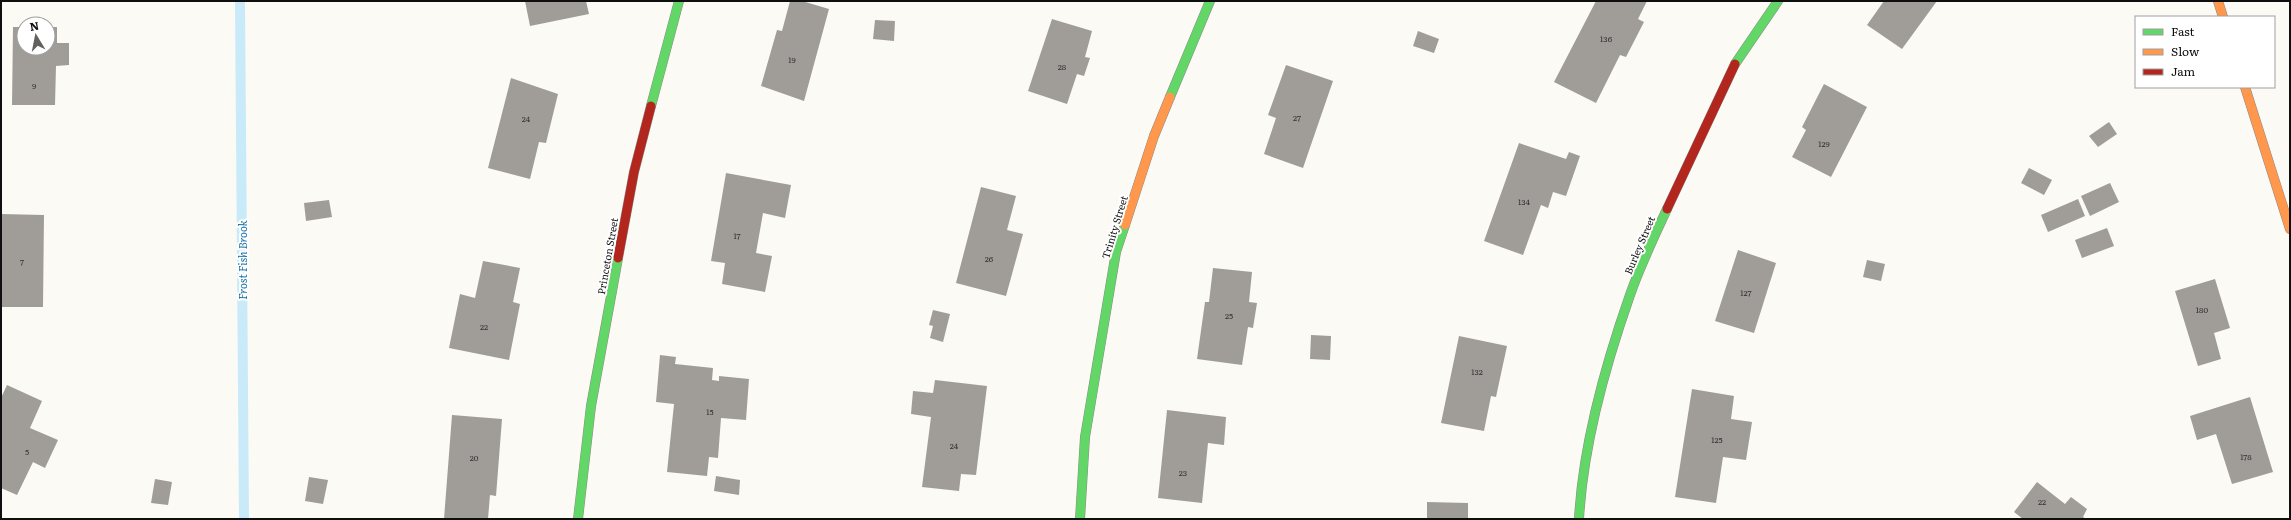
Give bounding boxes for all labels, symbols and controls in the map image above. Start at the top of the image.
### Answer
north arrow [16,16,56,56]
text: N [28,16,40,34]
legend [2135,16,2275,88]
text: Fast [2171,22,2195,40]
house number: 136 [1600,33,1613,44]
text: Slow [2171,42,2200,60]
house number: 19 [788,54,796,65]
house number: 28 [1058,61,1067,72]
text: Jam [2171,62,2196,80]
house number: 9 [32,80,36,91]
house number: 27 [1293,112,1301,123]
house number: 24 [522,113,531,124]
house number: 129 [1818,138,1830,149]
street label: Trinity Street [1097,194,1131,260]
house number: 134 [1518,196,1531,207]
street label: Burley Street [1620,213,1658,277]
street label: Princeton Street [593,216,621,296]
water label: Frost Fish Brook [234,220,250,300]
house number: 17 [733,230,741,241]
house number: 26 [985,253,994,264]
house number: 7 [20,256,24,267]
house number: 127 [1740,287,1752,298]
house number: 180 [2196,304,2209,315]
house number: 25 [1225,310,1233,321]
house number: 22 [480,321,488,332]
house number: 132 [1471,366,1483,377]
house number: 15 [706,406,714,417]
house number: 125 [1711,434,1723,445]
house number: 24 [950,440,959,451]
house number: 5 [25,446,29,457]
house number: 178 [2240,451,2252,462]
house number: 20 [470,452,479,463]
house number: 23 [1179,467,1187,478]
house number: 22 [2038,496,2046,507]

